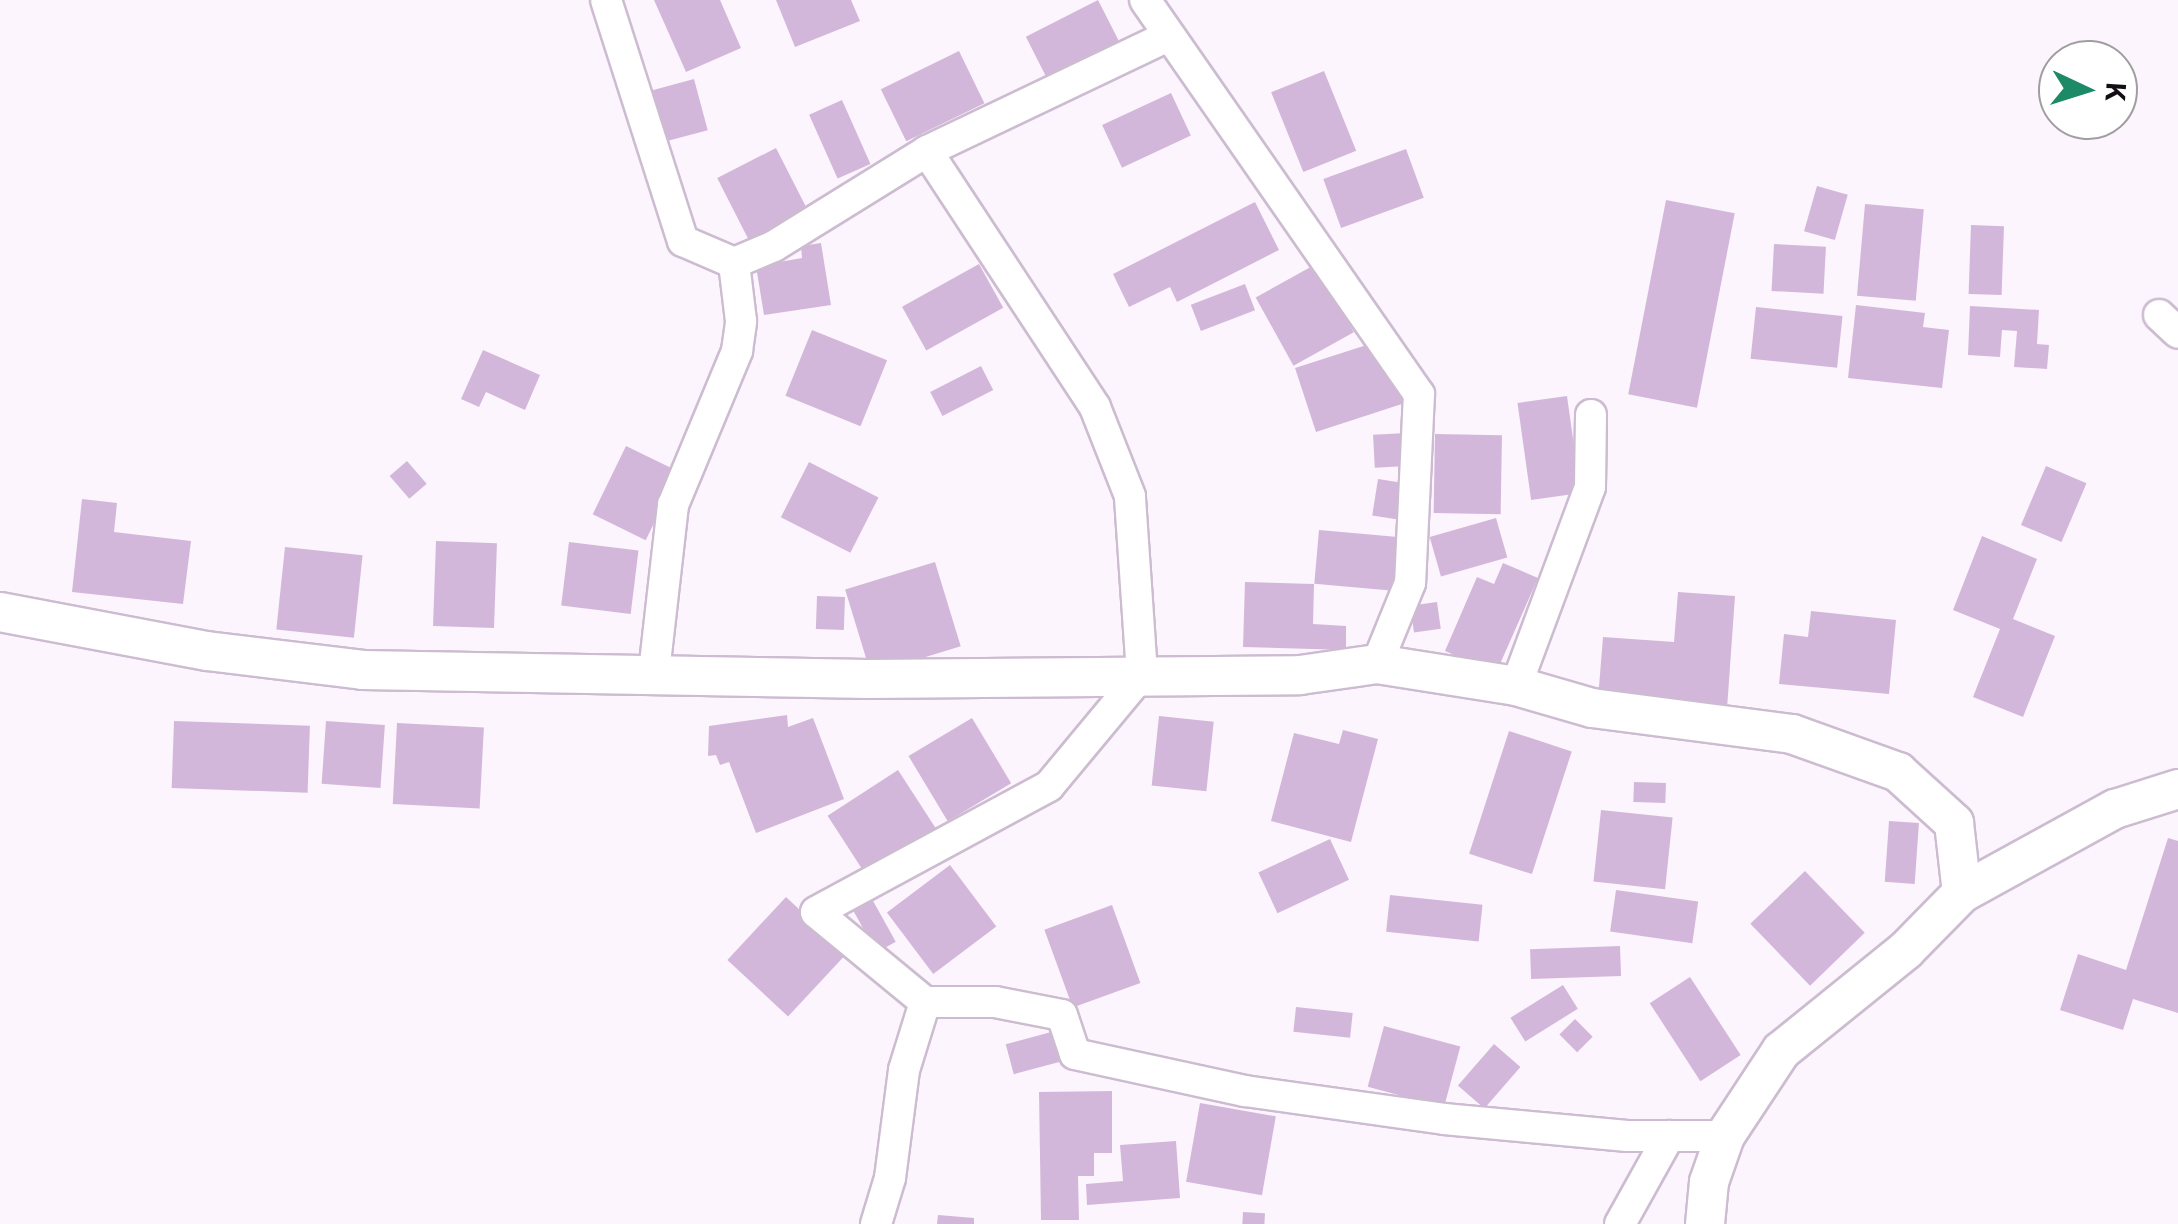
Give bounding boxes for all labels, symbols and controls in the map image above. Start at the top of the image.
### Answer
north arrow [2038,40,2138,140]
text: K [2097,81,2136,103]

